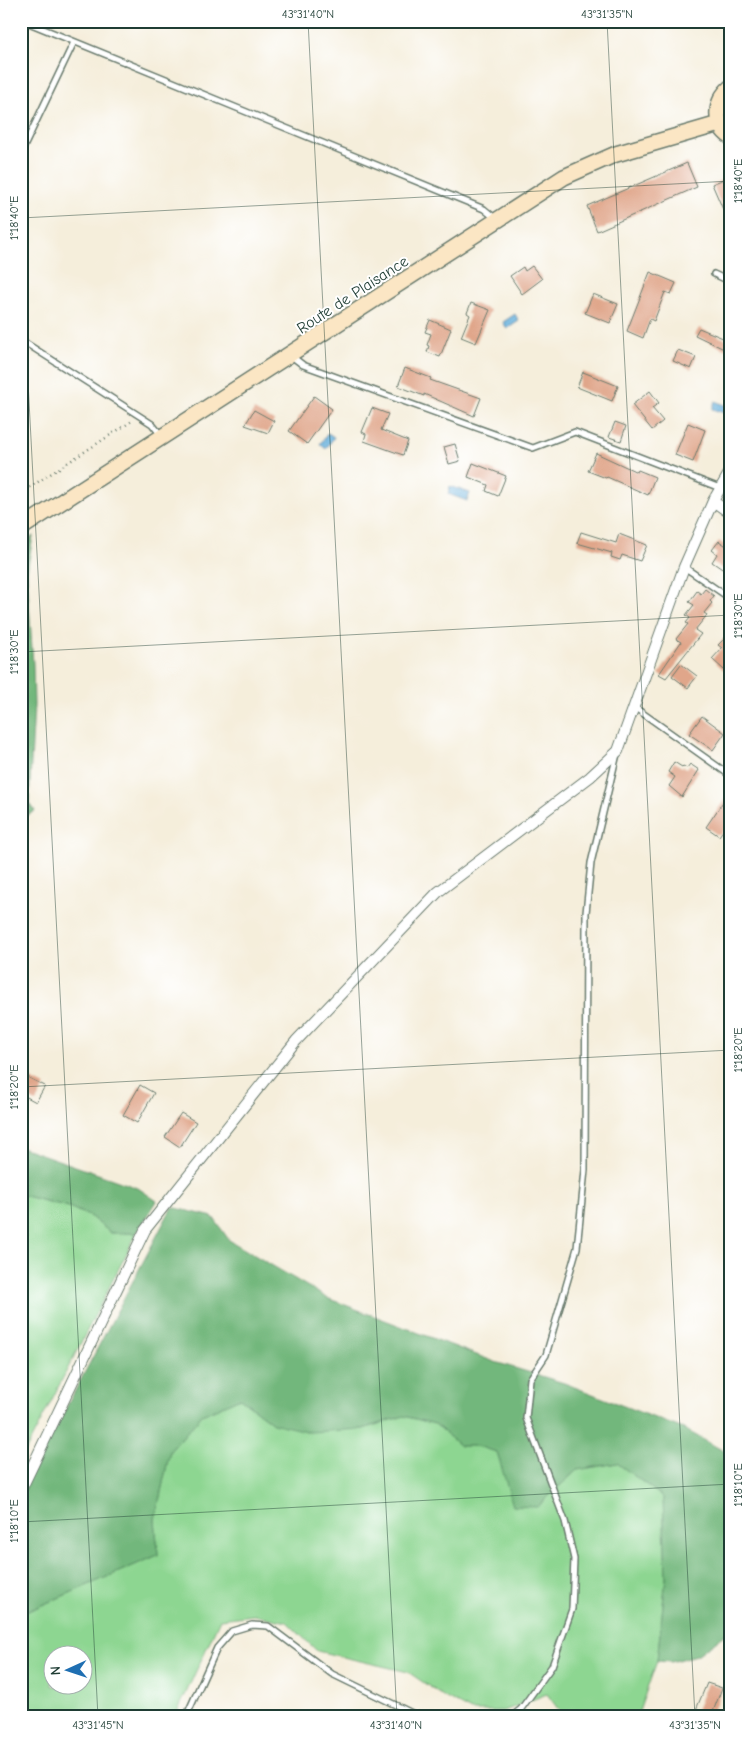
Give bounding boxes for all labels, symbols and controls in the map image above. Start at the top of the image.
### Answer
text: 43°31'40"N [282,7,334,21]
text: 43°31'35"N [581,7,633,21]
text: 1°18'40"E [731,159,745,203]
text: 1°18'40"E [7,196,21,240]
street label: Route de Plaisance [294,252,412,338]
text: 1°18'30"E [731,594,745,638]
text: 1°18'30"E [7,630,21,674]
text: 1°18'20"E [731,1027,745,1073]
text: 1°18'20"E [7,1064,21,1110]
text: 1°18'10"E [731,1463,745,1507]
text: 1°18'10"E [7,1499,21,1543]
north arrow [42,1646,92,1696]
text: N [47,1666,64,1676]
text: 43°31'45"N [72,1718,124,1732]
text: 43°31'40"N [370,1718,422,1732]
text: 43°31'35"N [669,1718,721,1732]

